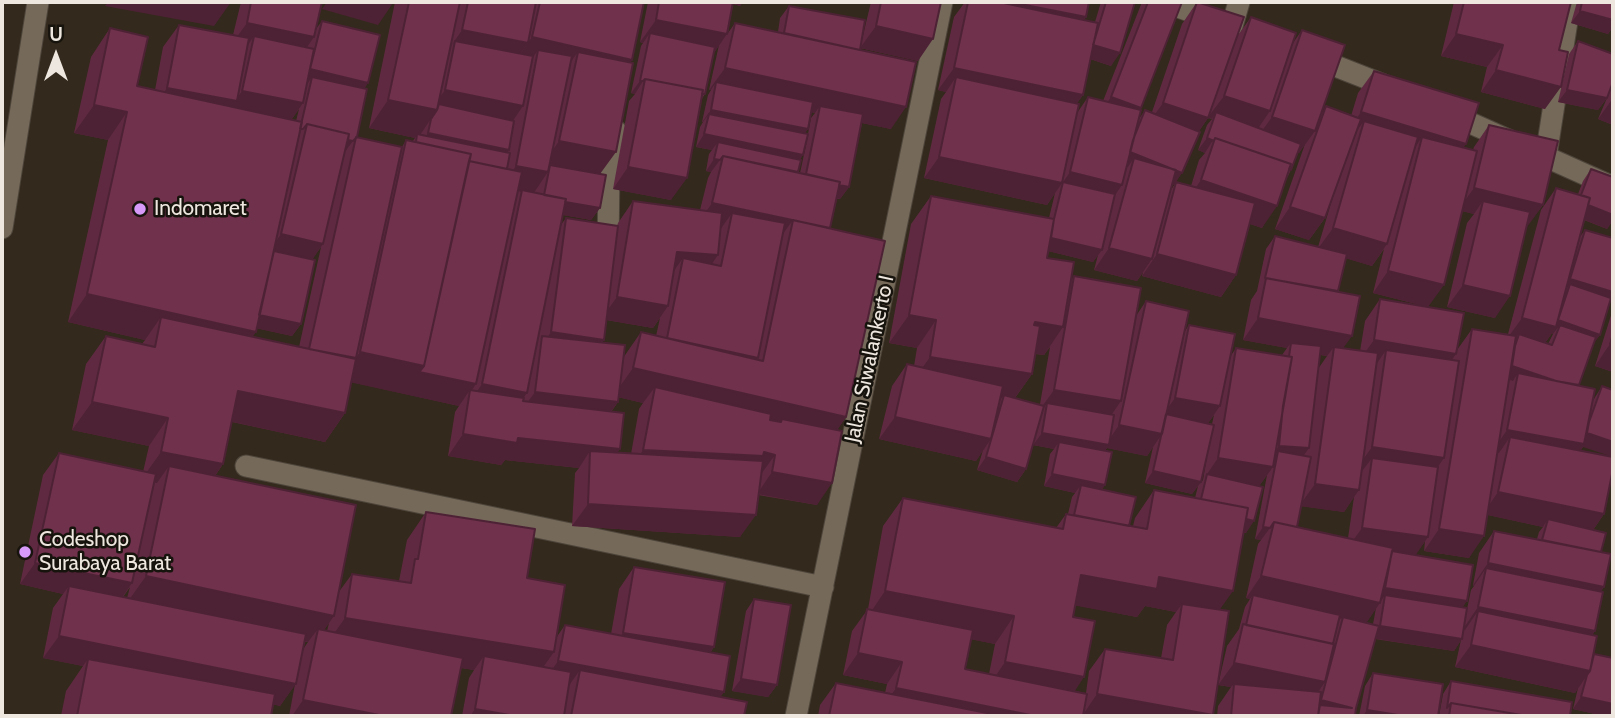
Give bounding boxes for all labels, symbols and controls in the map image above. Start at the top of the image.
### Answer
north arrow [21,21,91,91]
text: U [49,23,63,46]
place label: Indomaret [154,196,247,222]
marker: Indomaret [132,201,148,217]
street label: Jalan Siwalankerto I [840,273,900,445]
place label: Codeshop Surabaya Barat [39,527,171,577]
marker: Codeshop Surabaya Barat [17,544,33,560]

